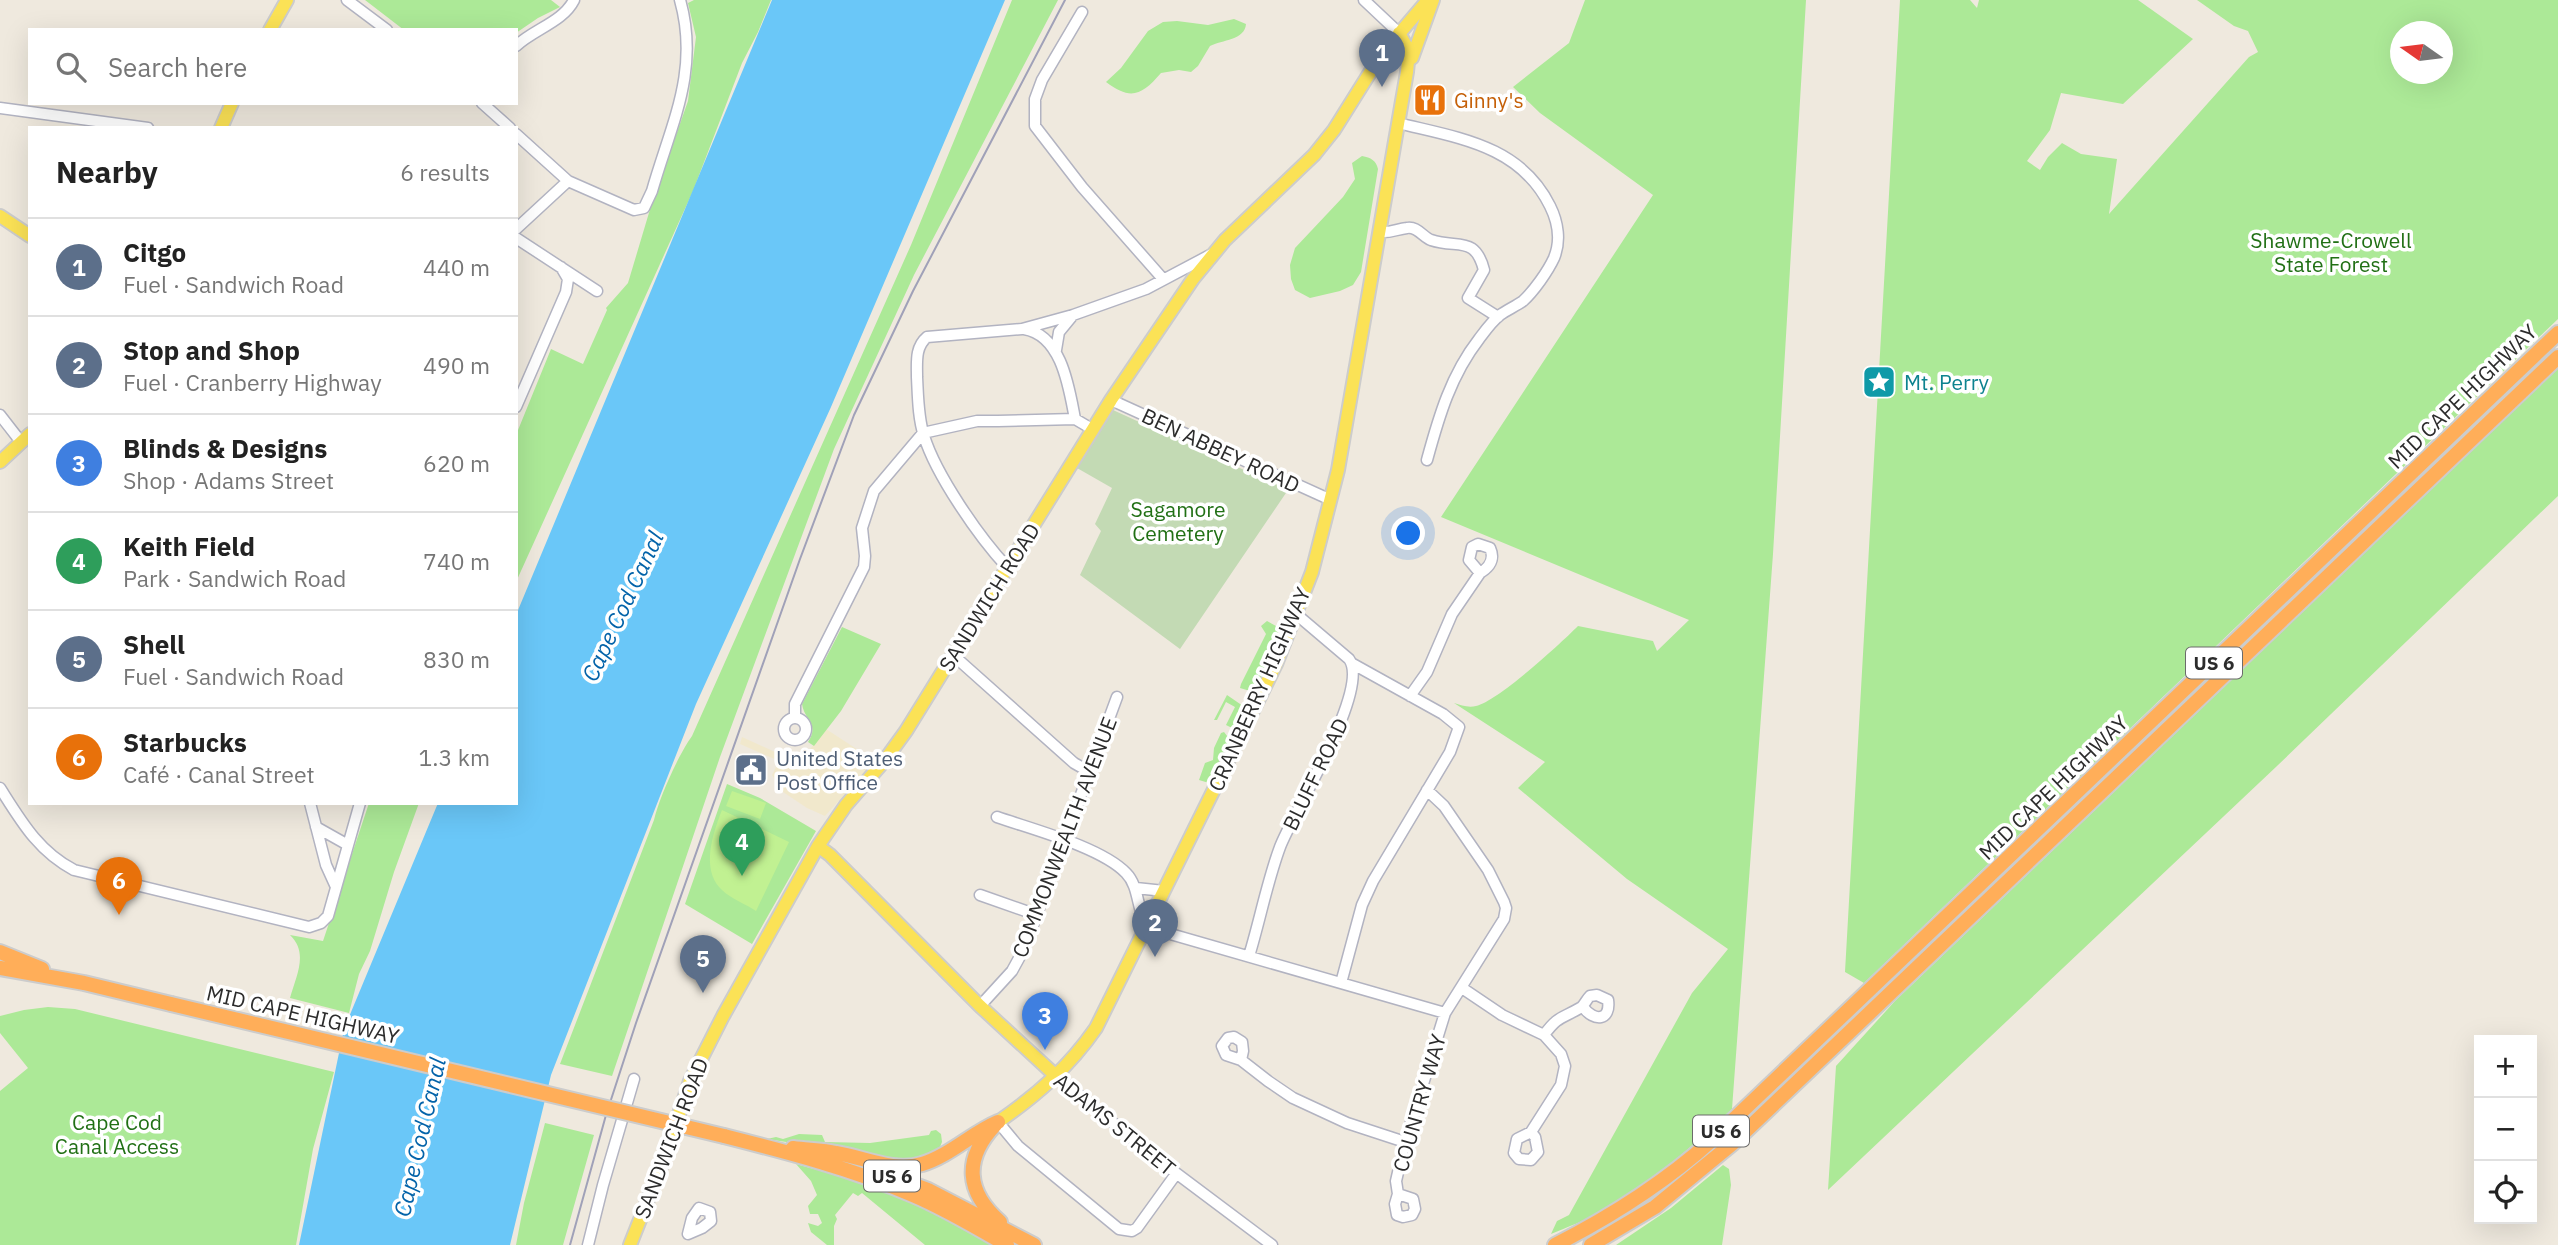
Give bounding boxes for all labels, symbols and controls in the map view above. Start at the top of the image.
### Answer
north arrow [2390,21,2453,84]
search box [28,28,518,105]
pin: 1 [1359,29,1405,87]
icon: search [52,48,90,86]
text: Search here [108,50,247,84]
restaurant icon: Ginny's [1411,81,1449,119]
place label: Ginny's [1454,86,1524,114]
text: Nearby [56,152,158,191]
text: 6 results [400,157,490,187]
park label: Shawme-Crowell State Forest [2250,226,2412,278]
text: Citgo [123,235,186,269]
text: 1 [72,252,86,282]
text: 440 m [423,252,490,282]
text: Fuel · Sandwich Road [123,269,344,299]
street label: MID CAPE HIGHWAY [2381,317,2543,475]
text: Stop and Shop [123,333,300,367]
text: 2 [72,350,86,380]
text: 490 m [423,350,490,380]
place icon: Mt. Perry [1860,363,1898,401]
text: Fuel · Cranberry Highway [123,367,382,397]
place label: Mt. Perry [1904,368,1990,396]
street label: BEN ABBEY ROAD [1137,401,1305,499]
text: Blinds & Designs [123,431,327,465]
text: 3 [72,448,86,478]
text: 620 m [423,448,490,478]
text: Shop · Adams Street [123,465,334,495]
park label: Sagamore Cemetery [1131,495,1225,547]
your location [1391,516,1425,550]
street label: SANDWICH ROAD [932,518,1046,676]
water label: Cape Cod Canal [574,525,670,686]
text: Keith Field [123,529,255,563]
text: 4 [72,546,86,576]
text: 740 m [423,546,490,576]
text: Park · Sandwich Road [123,563,346,593]
street label: CRANBERRY HIGHWAY [1201,582,1317,795]
text: Shell [123,627,185,661]
text: 5 [72,644,86,674]
text: 830 m [423,644,490,674]
road number: US 6 [2186,648,2242,678]
text: Fuel · Sandwich Road [123,661,344,691]
street label: MID CAPE HIGHWAY [1972,708,2134,866]
street label: COMMONWEALTH AVENUE [1005,713,1123,961]
street label: BLUFF ROAD [1276,713,1354,835]
text: Starbucks [123,725,247,759]
text: 6 [72,742,86,772]
text: 1.3 km [419,742,490,772]
place label: United States Post Office [776,744,903,796]
public building icon: United States Post Office [732,751,770,789]
text: Café · Canal Street [123,759,315,789]
pin: 4 [719,818,765,876]
pin: 6 [96,857,142,915]
pin: 2 [1132,899,1178,957]
pin: 5 [680,935,726,993]
street label: MID CAPE HIGHWAY [204,978,403,1050]
pin: 3 [1022,992,1068,1050]
street label: COUNTRY WAY [1386,1030,1452,1175]
map controls [2474,1035,2537,1224]
button: + [2474,1035,2537,1098]
water label: Cape Cod Canal [386,1054,452,1219]
street label: SANDWICH ROAD [627,1054,715,1222]
street label: ADAMS STREET [1048,1066,1182,1182]
button: − [2474,1098,2537,1161]
park label: Cape Cod Canal Access [55,1108,179,1160]
road number: US 6 [1693,1116,1749,1147]
road number: US 6 [864,1160,920,1192]
button: locate [2474,1161,2537,1224]

